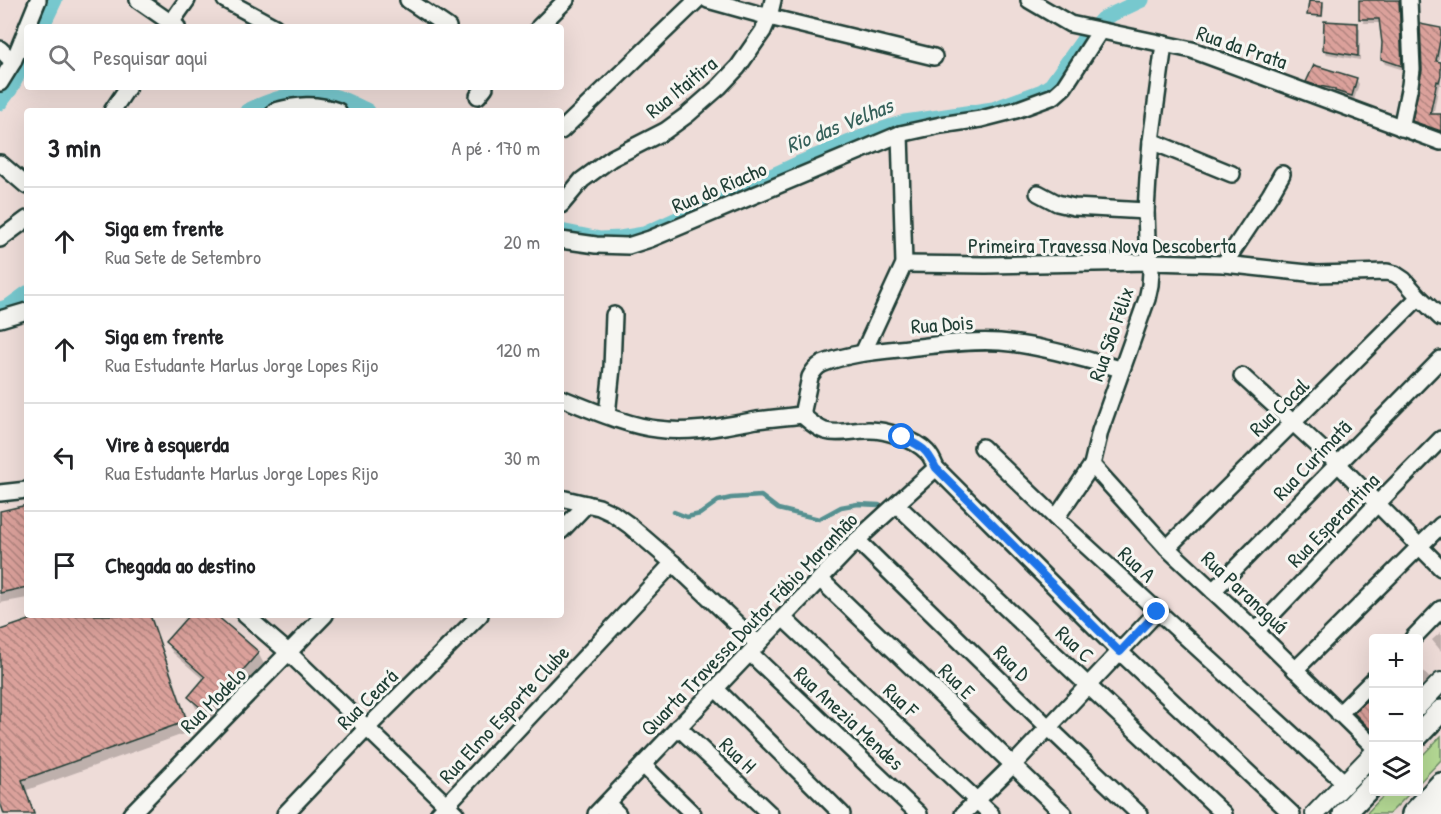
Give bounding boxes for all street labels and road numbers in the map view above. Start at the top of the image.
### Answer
street label: Rua da Prata [1193,18,1291,76]
street label: Rua Itaitira [639,49,723,125]
street label: Rua do Riacho [667,154,771,220]
street label: Primeira Travessa Nova Descoberta [968,231,1236,260]
street label: Rua São Félix [1081,283,1141,385]
street label: Rua Dois [910,307,974,341]
street label: Rua Cocal [1243,371,1316,443]
street label: Rua Curimatã [1266,413,1358,507]
street label: Rua Esperantina [1280,466,1386,574]
street label: Quarta Travessa Doutor Fábio Maranhão [634,506,864,742]
street label: Rua A [1112,539,1162,589]
street label: Rua Paranaguá [1195,544,1295,640]
street label: Rua C [1050,619,1100,669]
street label: Rua D [987,638,1037,688]
street label: Rua Elmo Esporte Clube [432,639,576,789]
street label: Rua E [932,657,982,705]
street label: Rua Anezia Mendes [788,659,910,777]
street label: Rua Modelo [174,661,252,739]
street label: Rua Ceará [330,662,404,736]
street label: Rua F [877,676,926,725]
street label: Rua H [713,730,763,780]

